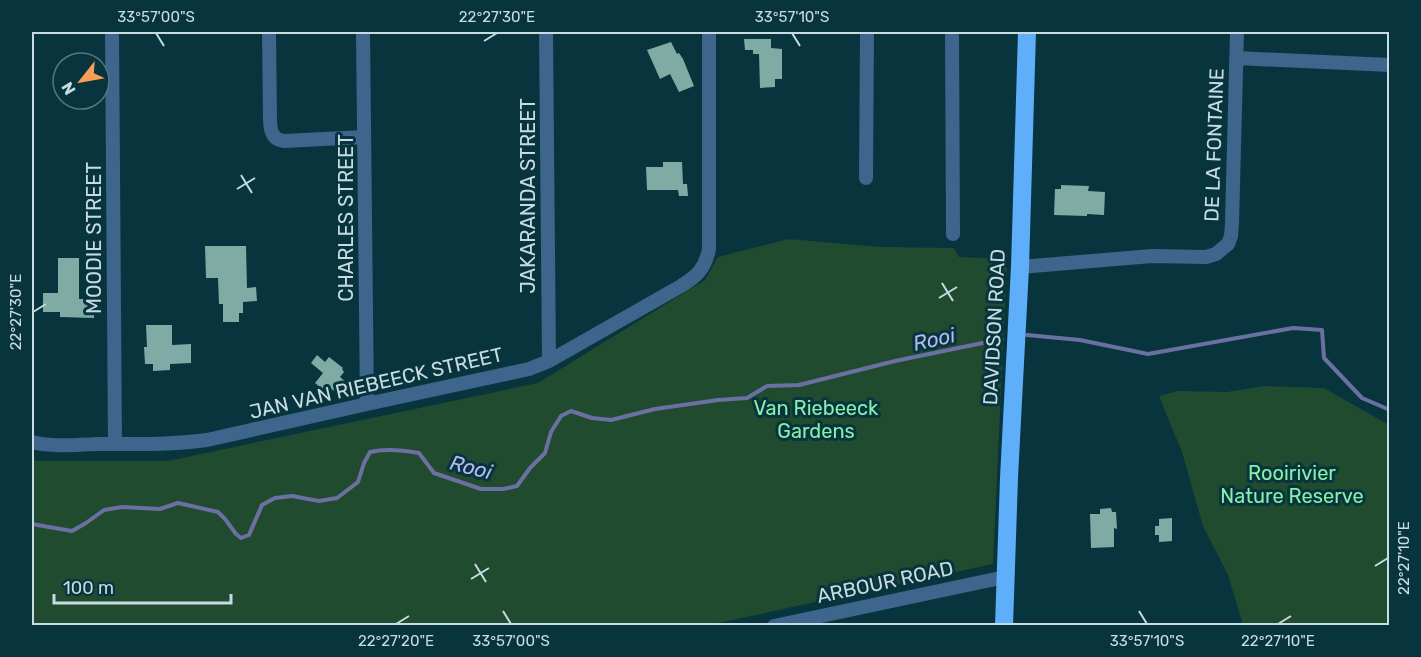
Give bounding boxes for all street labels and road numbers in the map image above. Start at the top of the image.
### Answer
street label: DE LA FONTAINE [1199,68,1229,222]
street label: JAKARANDA STREET [516,98,540,294]
street label: CHARLES STREET [334,134,358,302]
street label: MOODIE STREET [82,162,106,314]
street label: DAVIDSON ROAD [978,248,1010,406]
street label: JAN VAN RIEBEECK STREET [247,342,505,424]
street label: ARBOUR ROAD [815,556,955,608]

